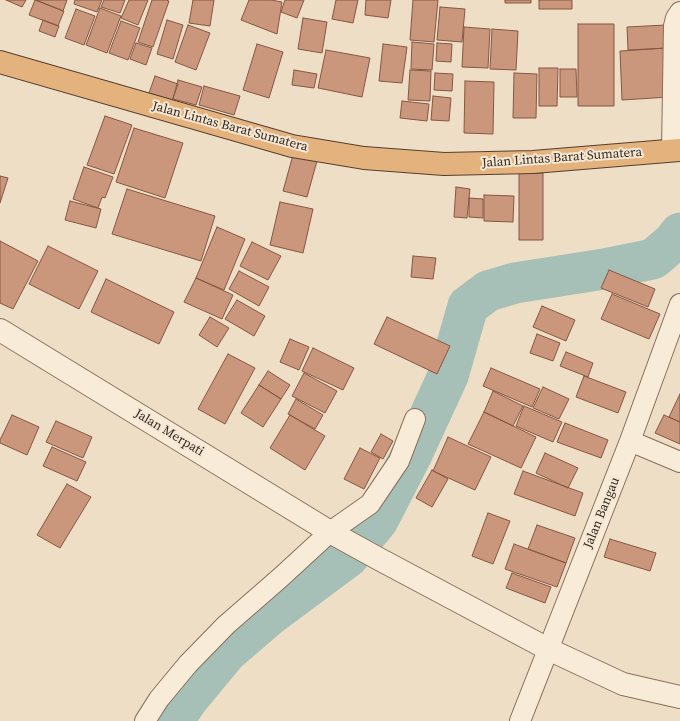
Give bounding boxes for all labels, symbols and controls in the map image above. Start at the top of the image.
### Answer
street label: Jalan Lintas Barat Sumatera [150,99,310,155]
street label: Jalan Lintas Barat Sumatera [481,145,643,171]
street label: Jalan Merpati [131,406,207,460]
street label: Jalan Bangau [581,475,623,551]

